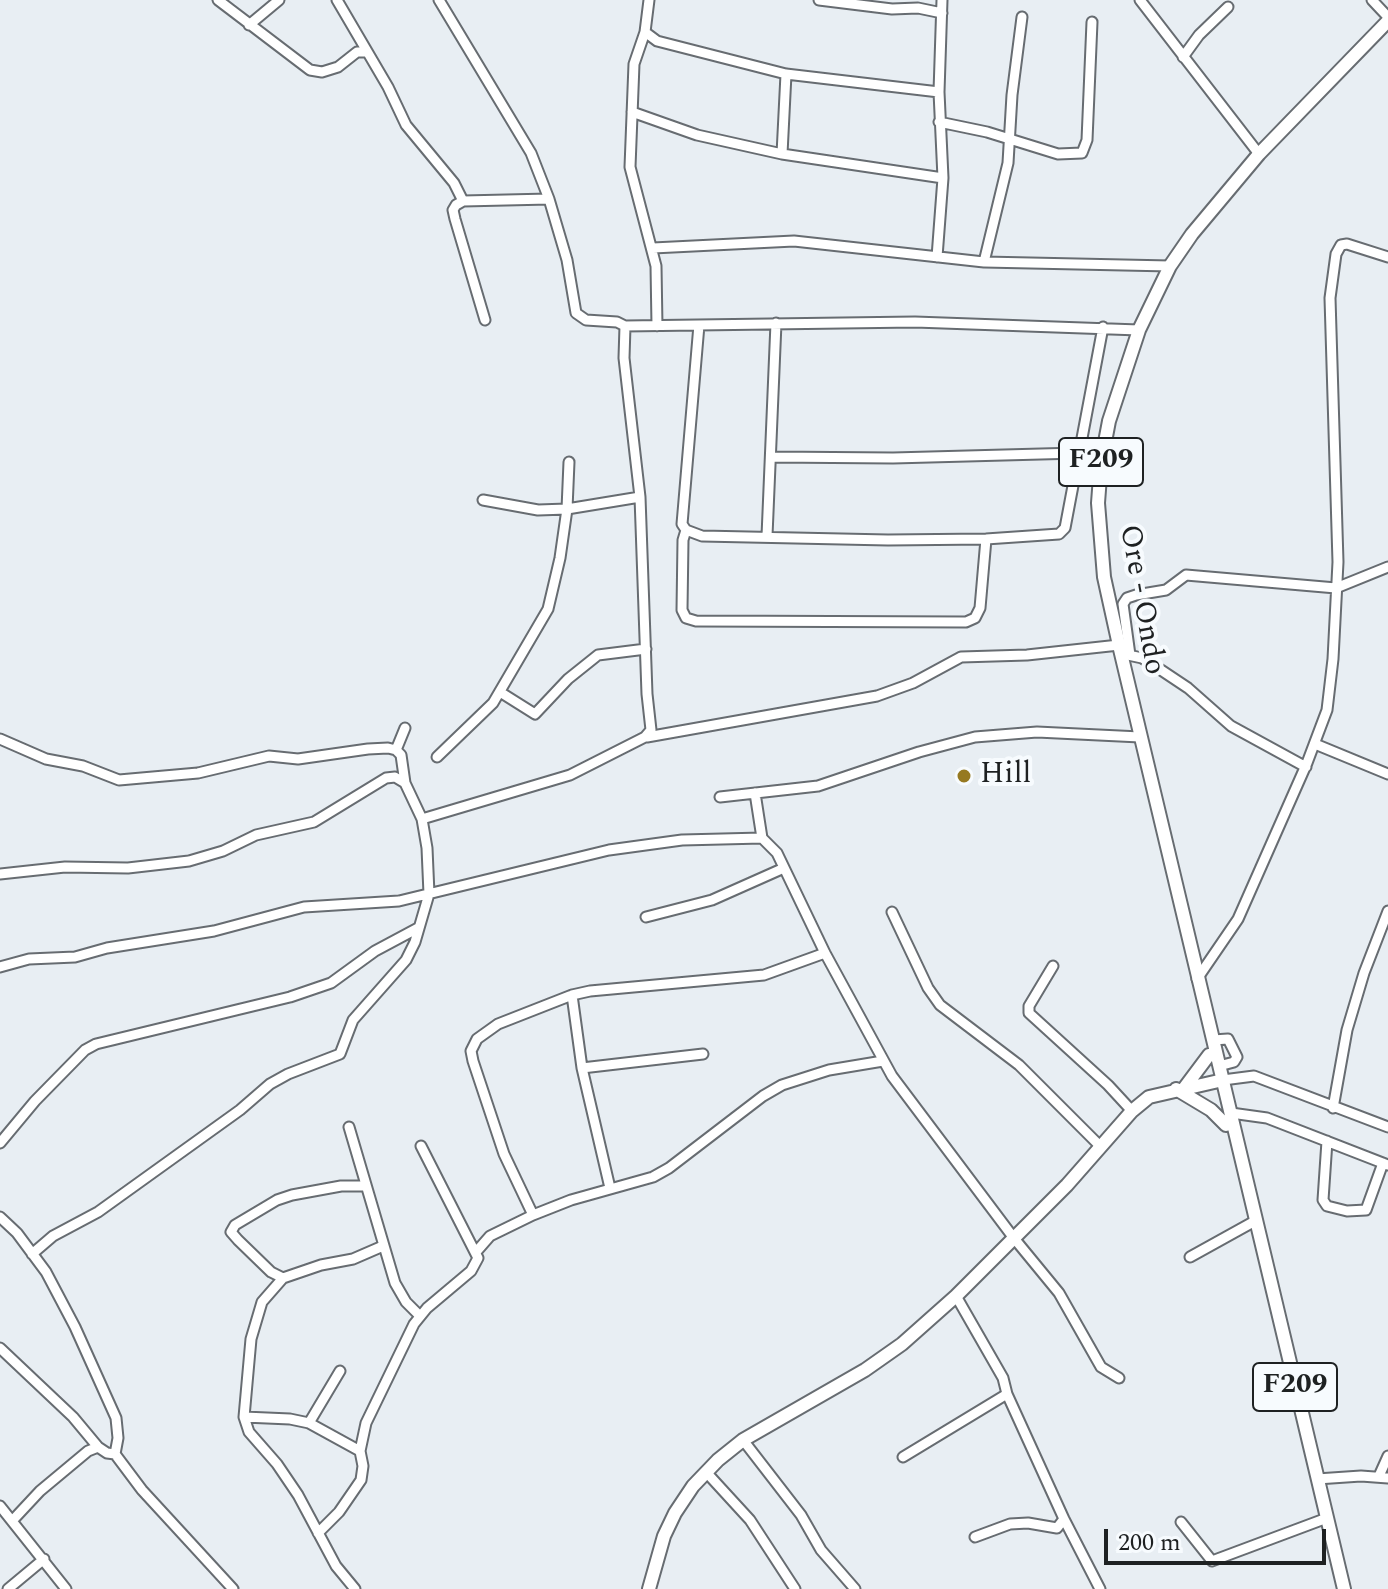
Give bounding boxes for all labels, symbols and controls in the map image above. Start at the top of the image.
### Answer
road number: F209 [1059,438,1143,486]
street label: Ore - Ondo [1109,522,1171,678]
place label: Hill [980,758,1031,794]
marker: Hill [955,767,973,785]
road number: F209 [1253,1363,1337,1411]
scale bar [1108,1513,1330,1563]
text: 200 m [1118,1525,1181,1561]

